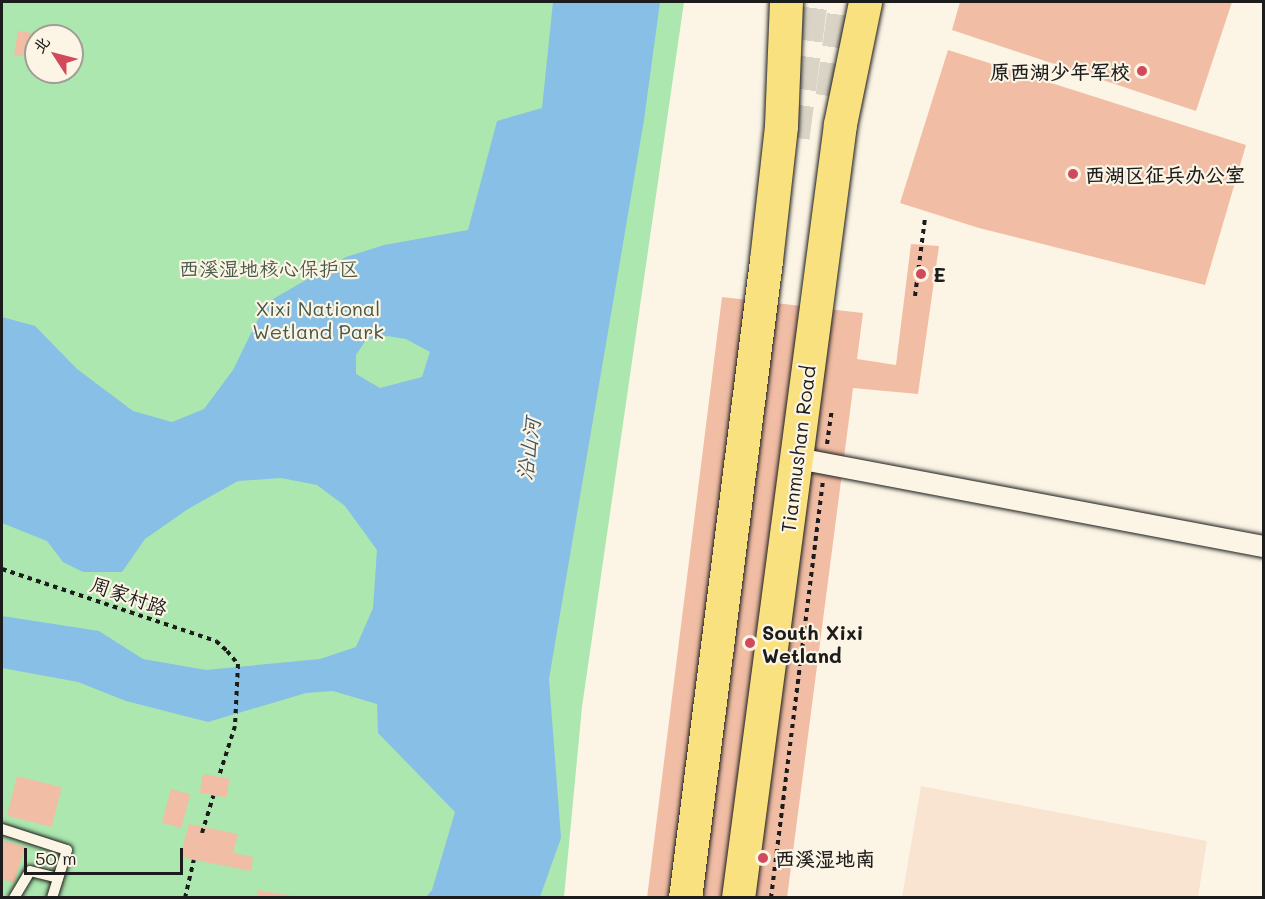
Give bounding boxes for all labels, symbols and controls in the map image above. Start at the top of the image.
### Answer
north arrow [24,24,84,84]
text: 北 [27,32,54,57]
place label: 原西湖少年军校 [990,59,1130,83]
marker: 原西湖少年军校 [1135,64,1149,78]
place label: 西湖区征兵办公室 [1085,162,1245,186]
marker: 西湖区征兵办公室 [1066,167,1080,181]
park label: 西溪湿地核心保护区 [179,256,359,280]
place label: E [933,262,946,286]
marker: E [914,267,928,281]
park label: Xixi National Wetland Park [252,296,384,343]
street label: Tianmushan Road [776,364,820,534]
water label: 沿山河 [511,416,545,482]
street label: 周家村路 [87,572,171,620]
place label: South Xixi Wetland [762,620,864,667]
marker: South Xixi Wetland [743,636,757,650]
scale bar [27,836,186,874]
text: 50 m [35,846,77,870]
place label: 西溪湿地南 [775,846,875,870]
marker: 西溪湿地南 [756,851,770,865]

